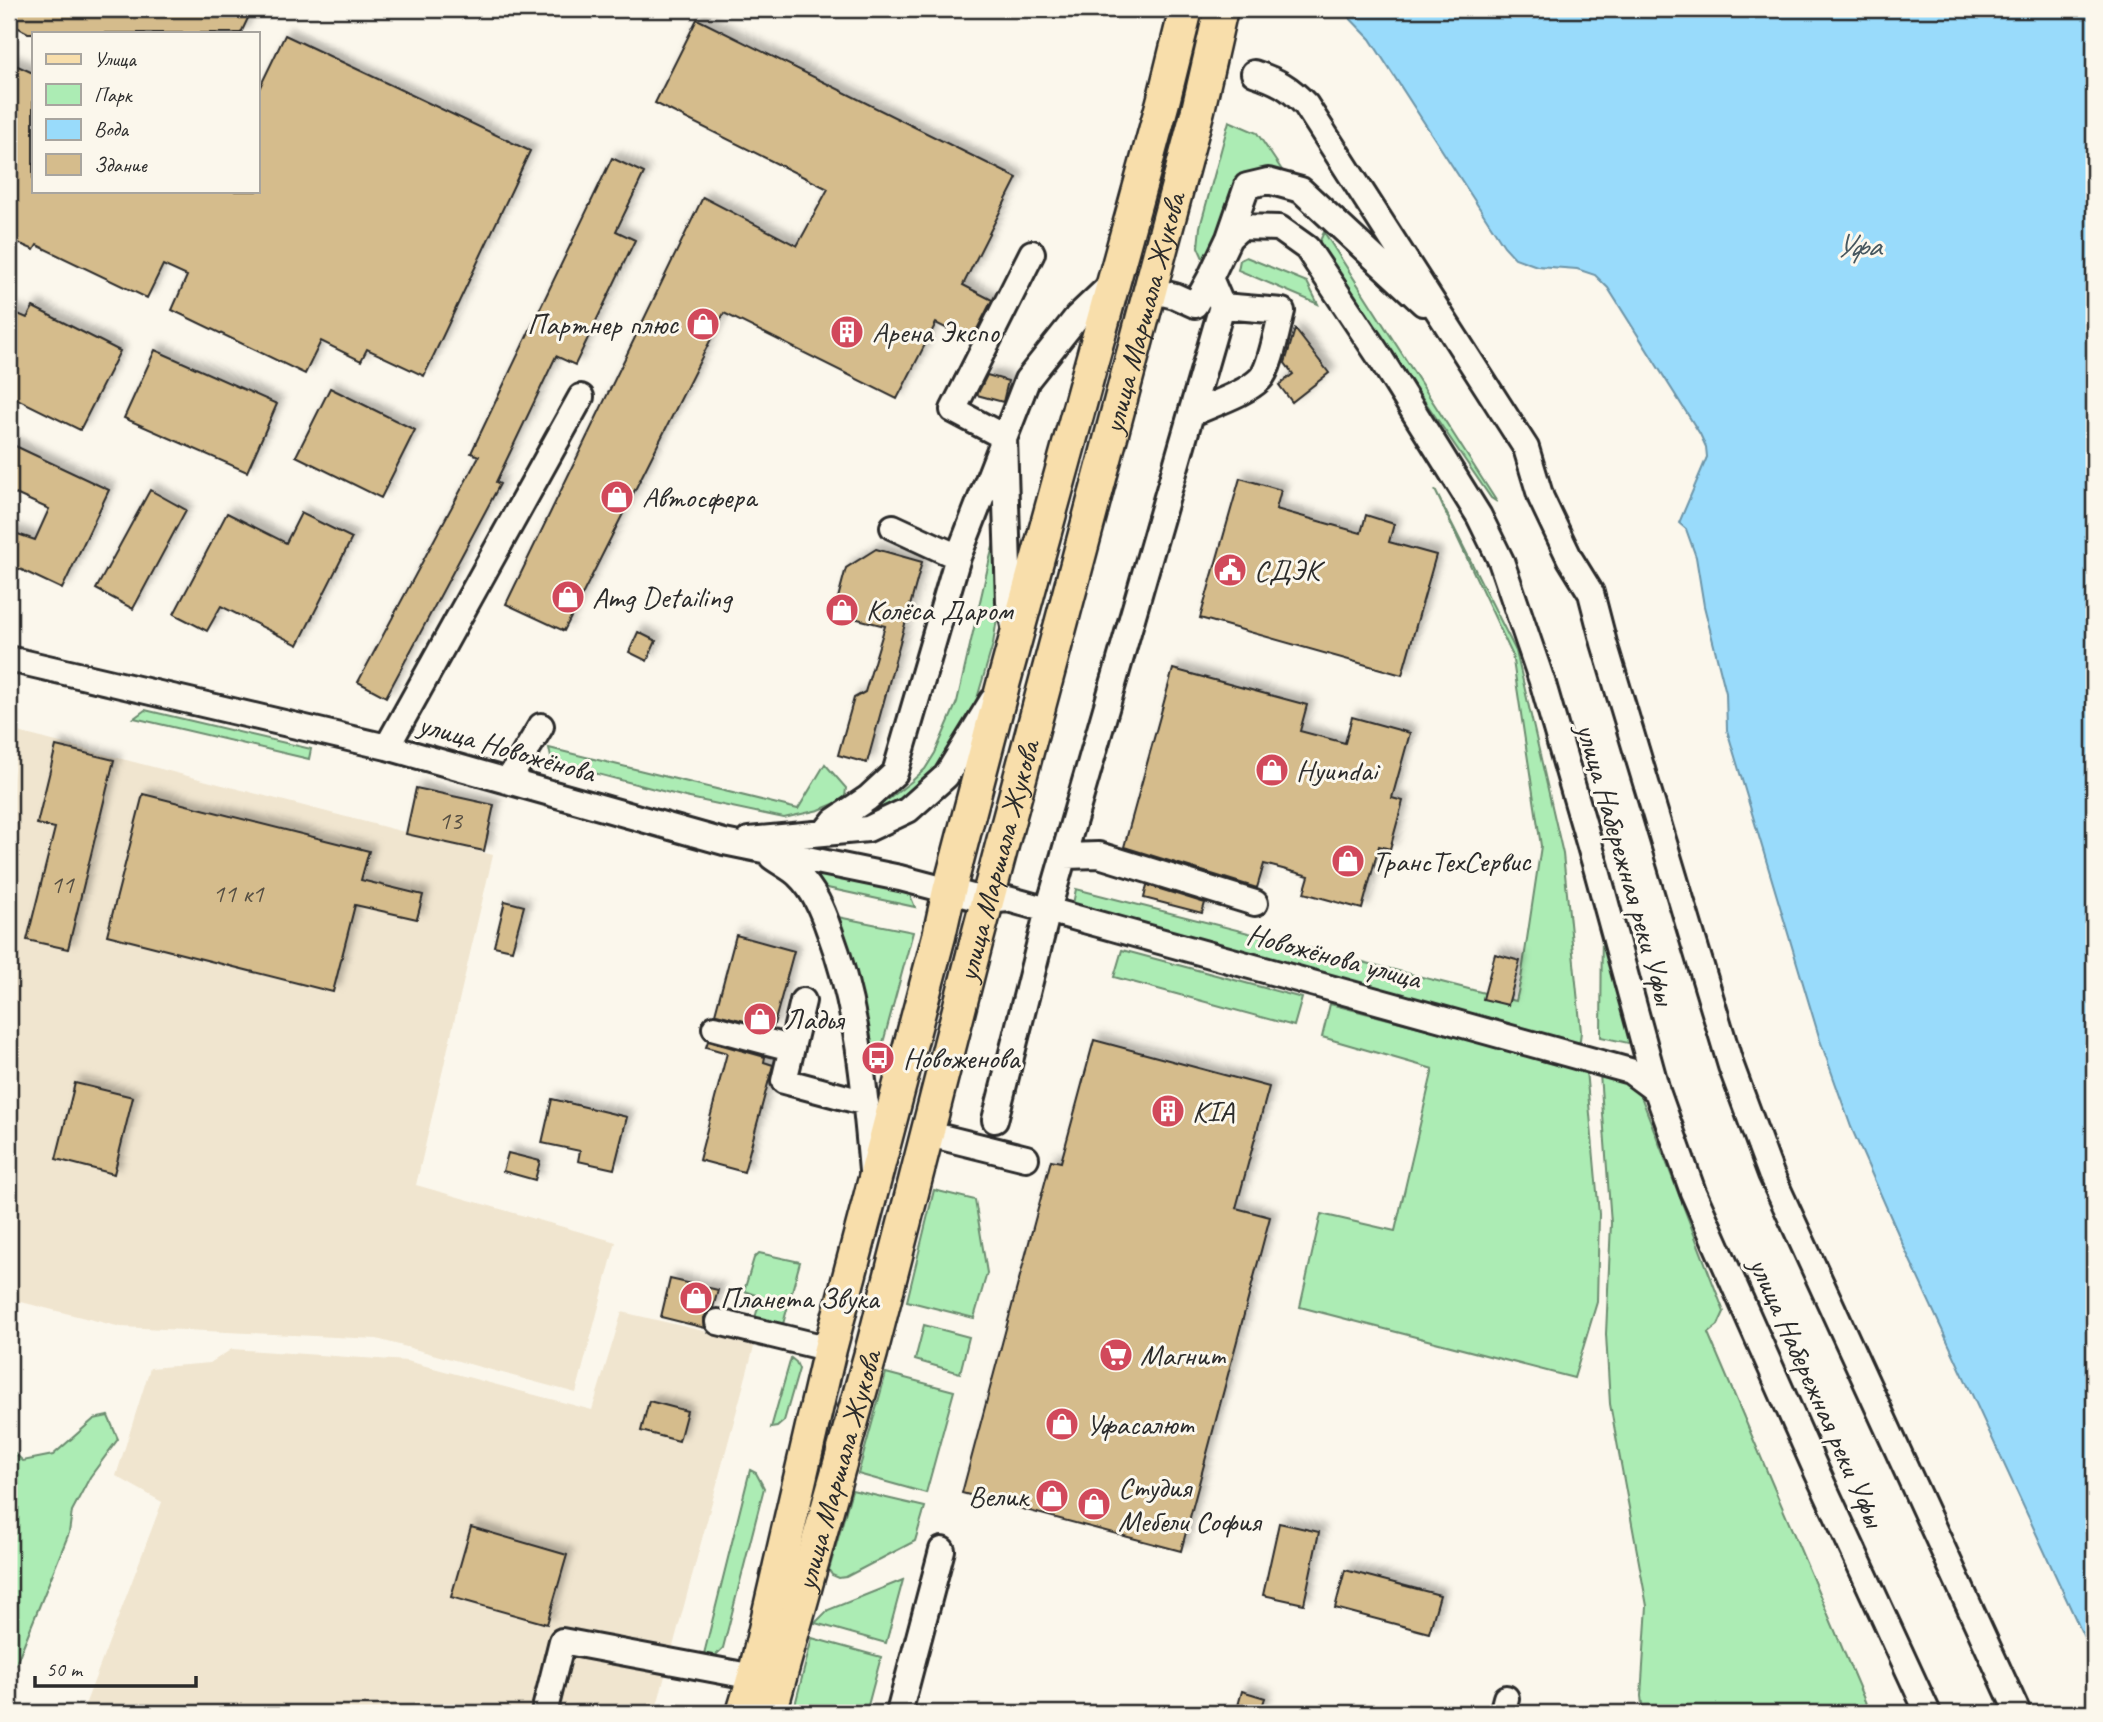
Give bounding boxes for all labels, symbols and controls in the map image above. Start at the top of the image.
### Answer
legend [32,32,259,192]
text: Улица [94,46,137,72]
text: Парк [94,82,134,108]
text: Вода [94,116,130,142]
text: Здание [94,152,148,178]
street label: улица Маршала Жукова [1093,186,1195,439]
water label: Уфа [1835,225,1884,266]
place label: Партнер плюс [527,305,679,343]
shop icon: Партнер плюс [684,305,722,343]
building icon: Арена Экспо [828,313,866,351]
place label: Арена Экспо [872,313,1000,351]
shop icon: Автосфера [598,478,636,516]
place label: Автосфера [642,478,759,516]
public building icon: СДЭК [1211,551,1249,589]
place label: СДЭК [1254,551,1326,589]
shop icon: Amg Detailing [549,578,587,616]
place label: Amg Detailing [592,578,734,616]
shop icon: Колёса Даром [823,591,861,629]
place label: Колёса Даром [866,591,1014,629]
street label: улица Новожёнова [413,704,601,792]
street label: улица Набережная реки Уфы [1567,717,1685,1011]
street label: улица Маршала Жукова [947,734,1049,987]
shop icon: Hyundai [1253,751,1291,789]
place label: Hyundai [1296,751,1381,789]
house number: 13 [438,804,464,837]
shop icon: ТрансТехСервис [1329,842,1367,880]
place label: ТрансТехСервис [1372,842,1532,880]
house number: 11 [50,868,75,901]
house number: 11 к1 [213,877,265,910]
street label: Новожёнова улица [1243,915,1427,998]
shop icon: Ладья [741,1000,779,1038]
place label: Ладья [784,1000,846,1038]
bus stop icon: Новоженова [859,1039,897,1077]
place label: Новоженова [903,1039,1021,1077]
building icon: KIA [1149,1092,1187,1130]
place label: KIA [1192,1092,1235,1130]
street label: улица Набережная реки Уфы [1740,1250,1894,1535]
shop icon: Планета Звука [677,1279,715,1317]
place label: Планета Звука [720,1279,881,1317]
supermarket icon: Магнит [1097,1336,1135,1374]
place label: Магнит [1140,1336,1226,1374]
street label: улица Маршала Жукова [786,1344,890,1596]
shop icon: Уфасалют [1043,1405,1081,1443]
place label: Уфасалют [1086,1405,1196,1443]
place label: Студия Мебели София [1118,1468,1263,1540]
place label: Велик [968,1477,1030,1515]
shop icon: Велик [1033,1477,1071,1515]
shop icon: Студия Мебели София [1075,1485,1113,1523]
scale bar [35,1645,196,1689]
text: 50 m [46,1656,84,1682]

